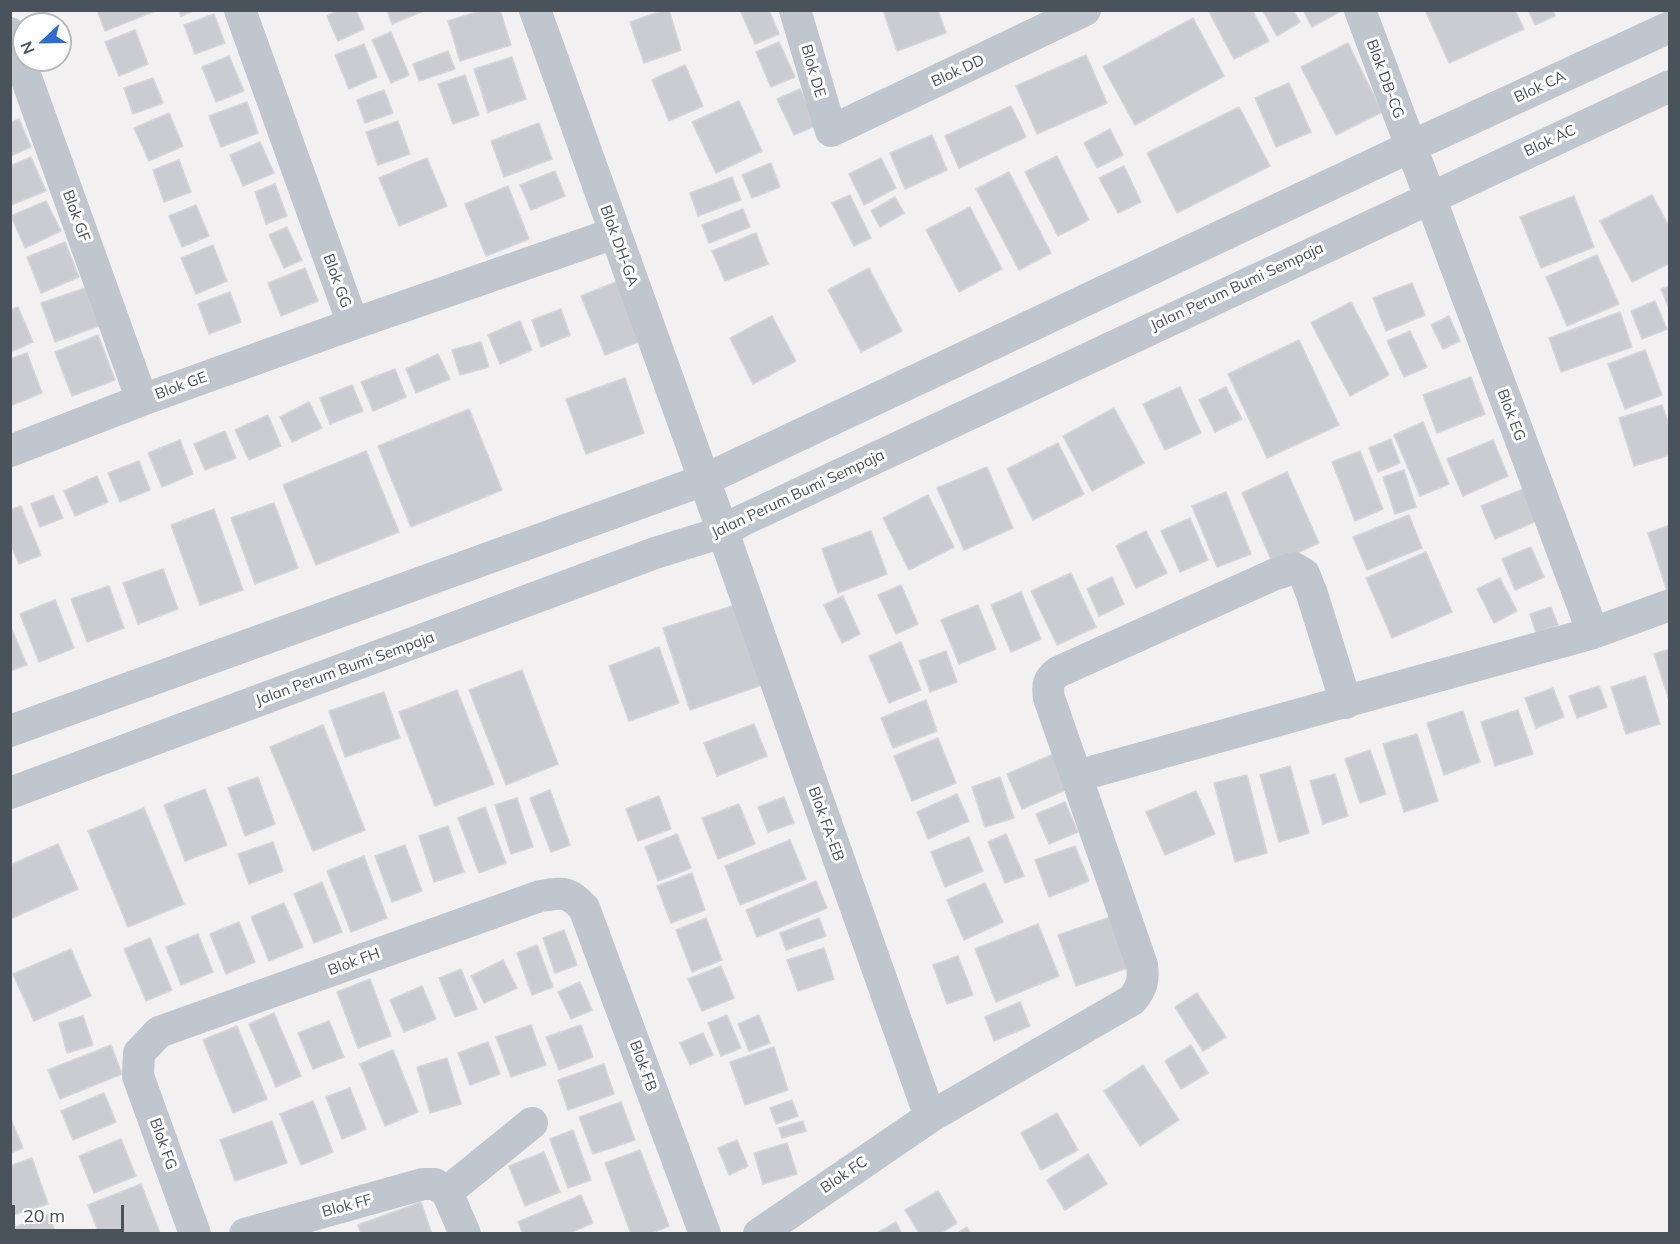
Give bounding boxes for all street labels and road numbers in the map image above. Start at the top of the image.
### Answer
street label: Blok DB-CG [1362,37,1408,121]
street label: Blok DE [797,43,829,99]
street label: Blok DD [929,51,987,91]
street label: Blok CA [1511,67,1569,107]
street label: Blok AC [1521,121,1579,161]
street label: Blok GF [58,188,94,244]
street label: Blok DH-GA [596,203,642,289]
street label: Jalan Perum Bumi Sempaja [1148,239,1326,335]
street label: Blok GG [319,252,355,310]
street label: Blok GE [153,368,209,404]
street label: Blok EG [1493,387,1529,443]
street label: Jalan Perum Bumi Sempaja [709,446,887,542]
street label: Jalan Perum Bumi Sempaja [253,628,437,710]
street label: Blok FA-EB [804,784,848,864]
street label: Blok FH [326,944,382,980]
street label: Blok FB [626,1038,660,1094]
street label: Blok FG [145,1116,181,1172]
street label: Blok FC [817,1153,871,1197]
street label: Blok FF [320,1191,374,1221]

